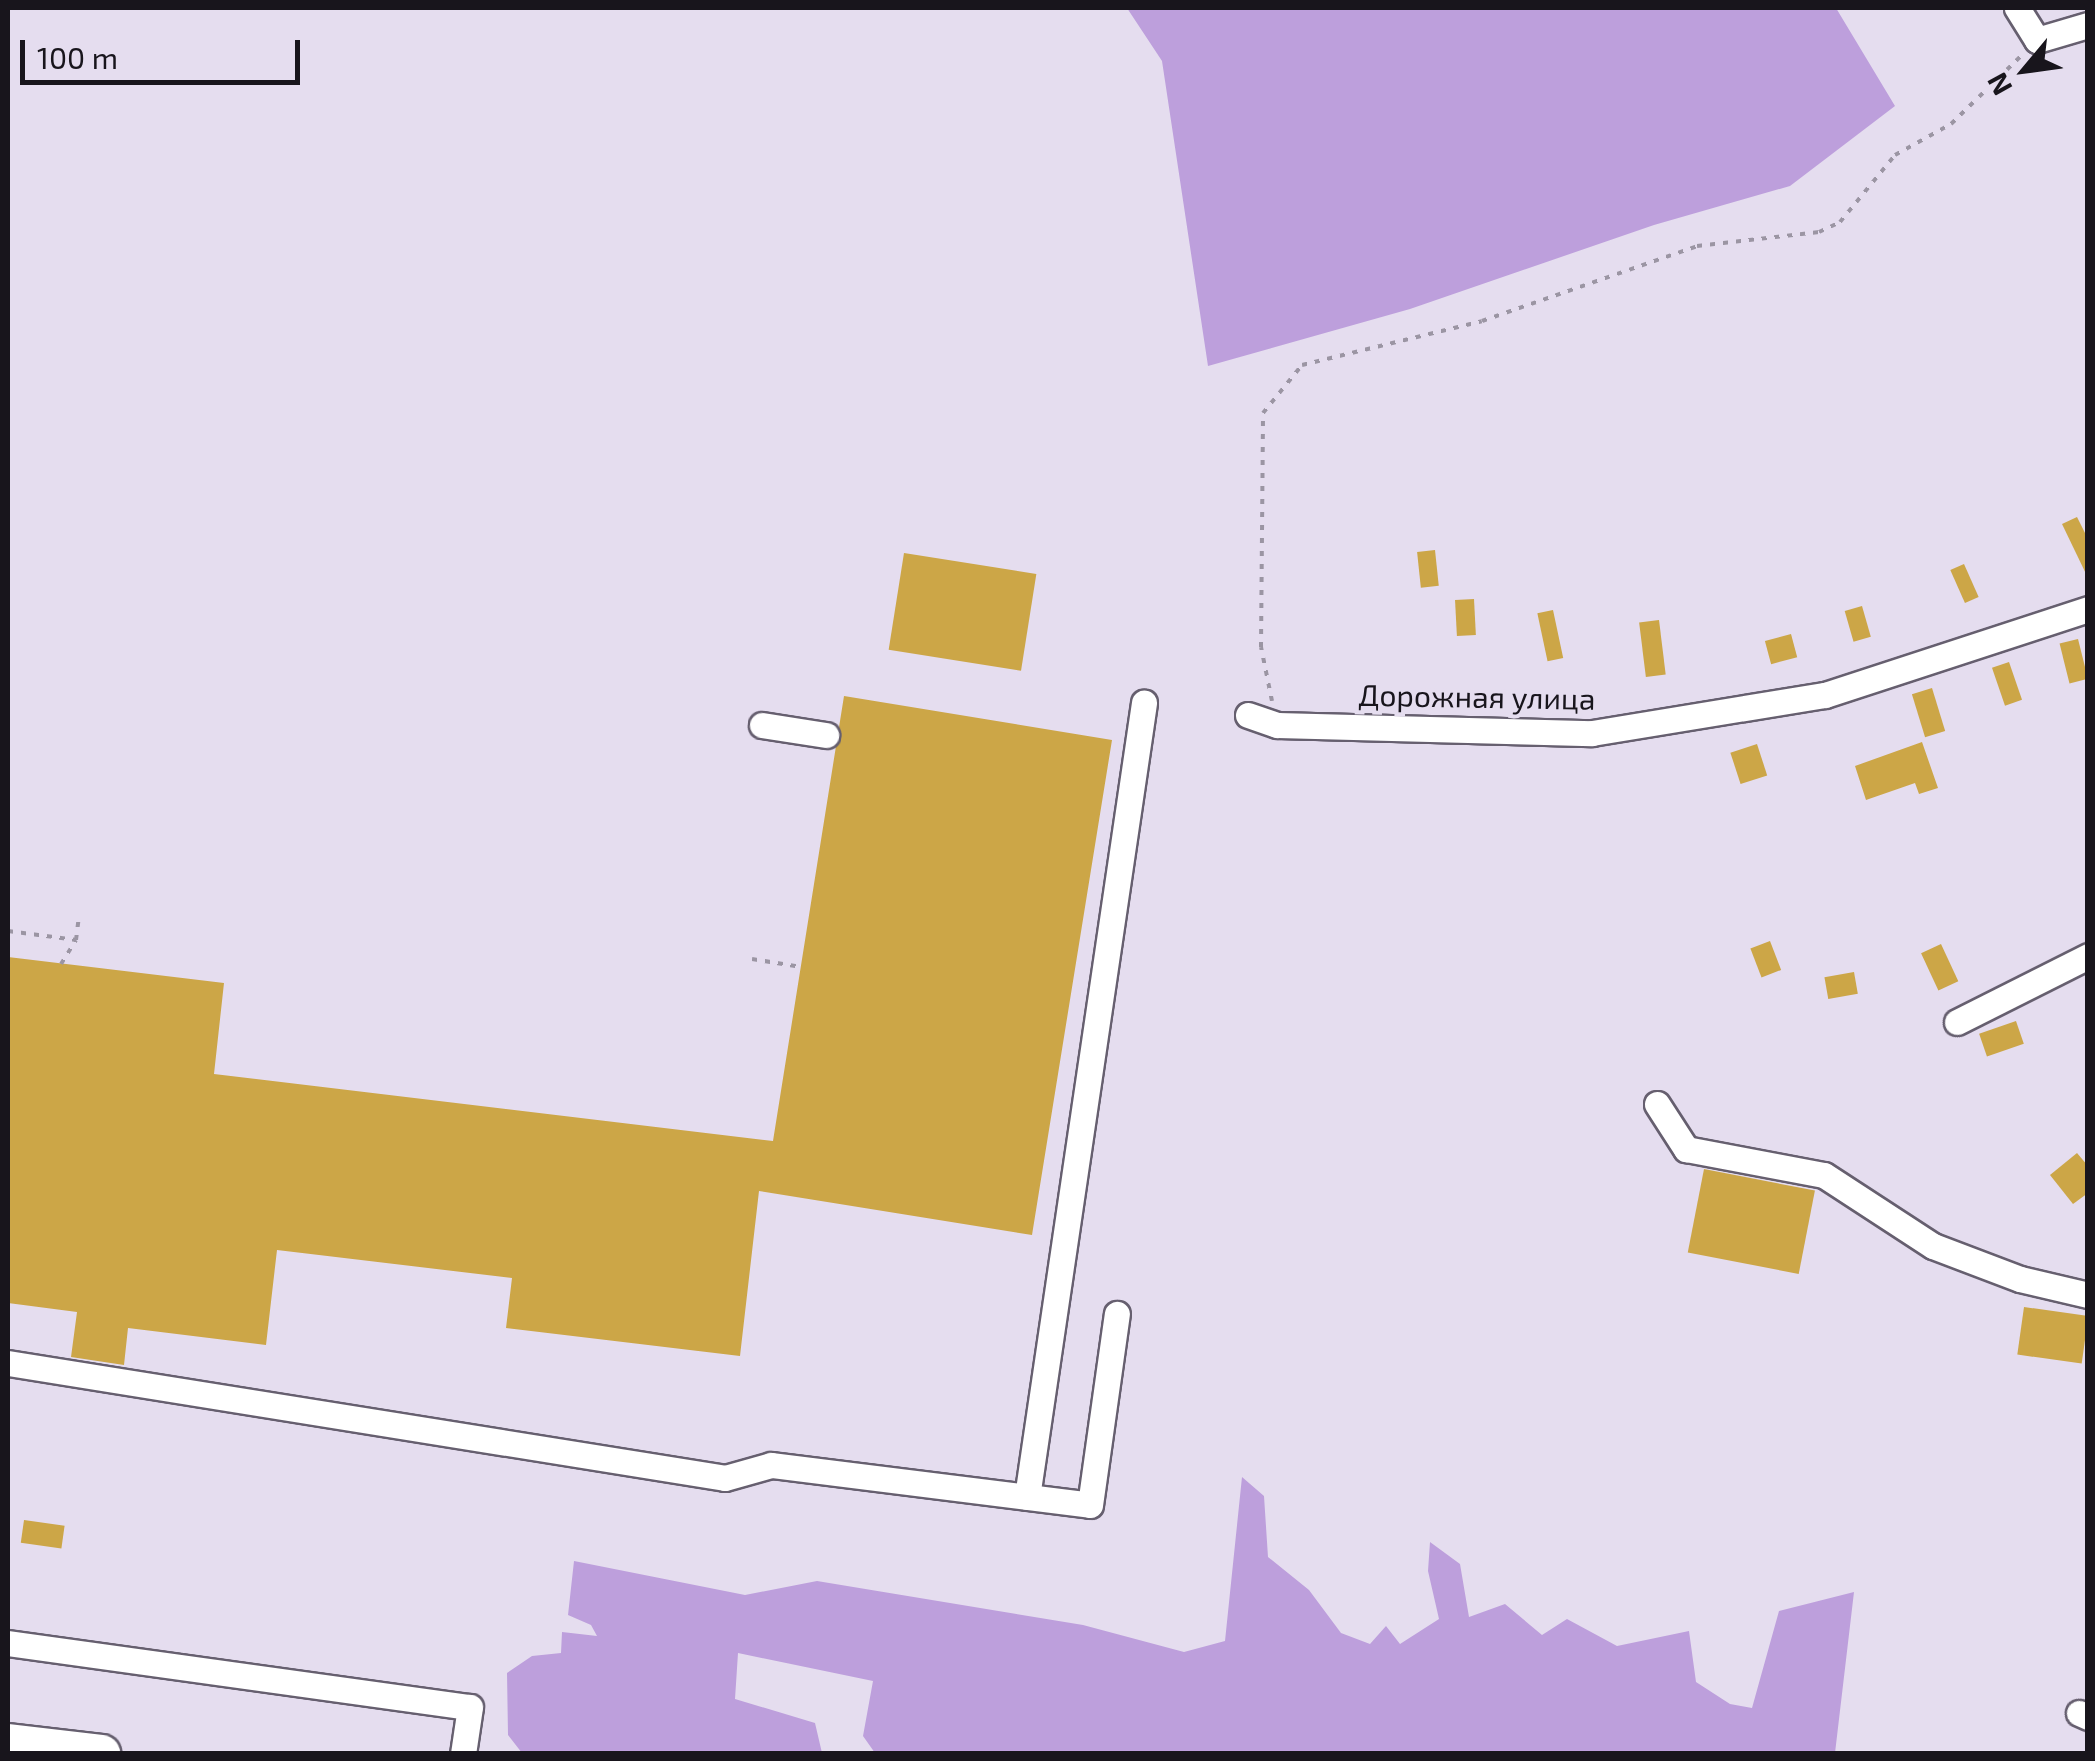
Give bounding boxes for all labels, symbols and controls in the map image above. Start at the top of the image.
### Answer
scale bar [25,20,305,82]
north arrow [1975,20,2075,120]
text: 100 m [37,39,118,75]
text: N [1979,67,2019,102]
street label: Дорожная улица [1358,676,1596,716]

